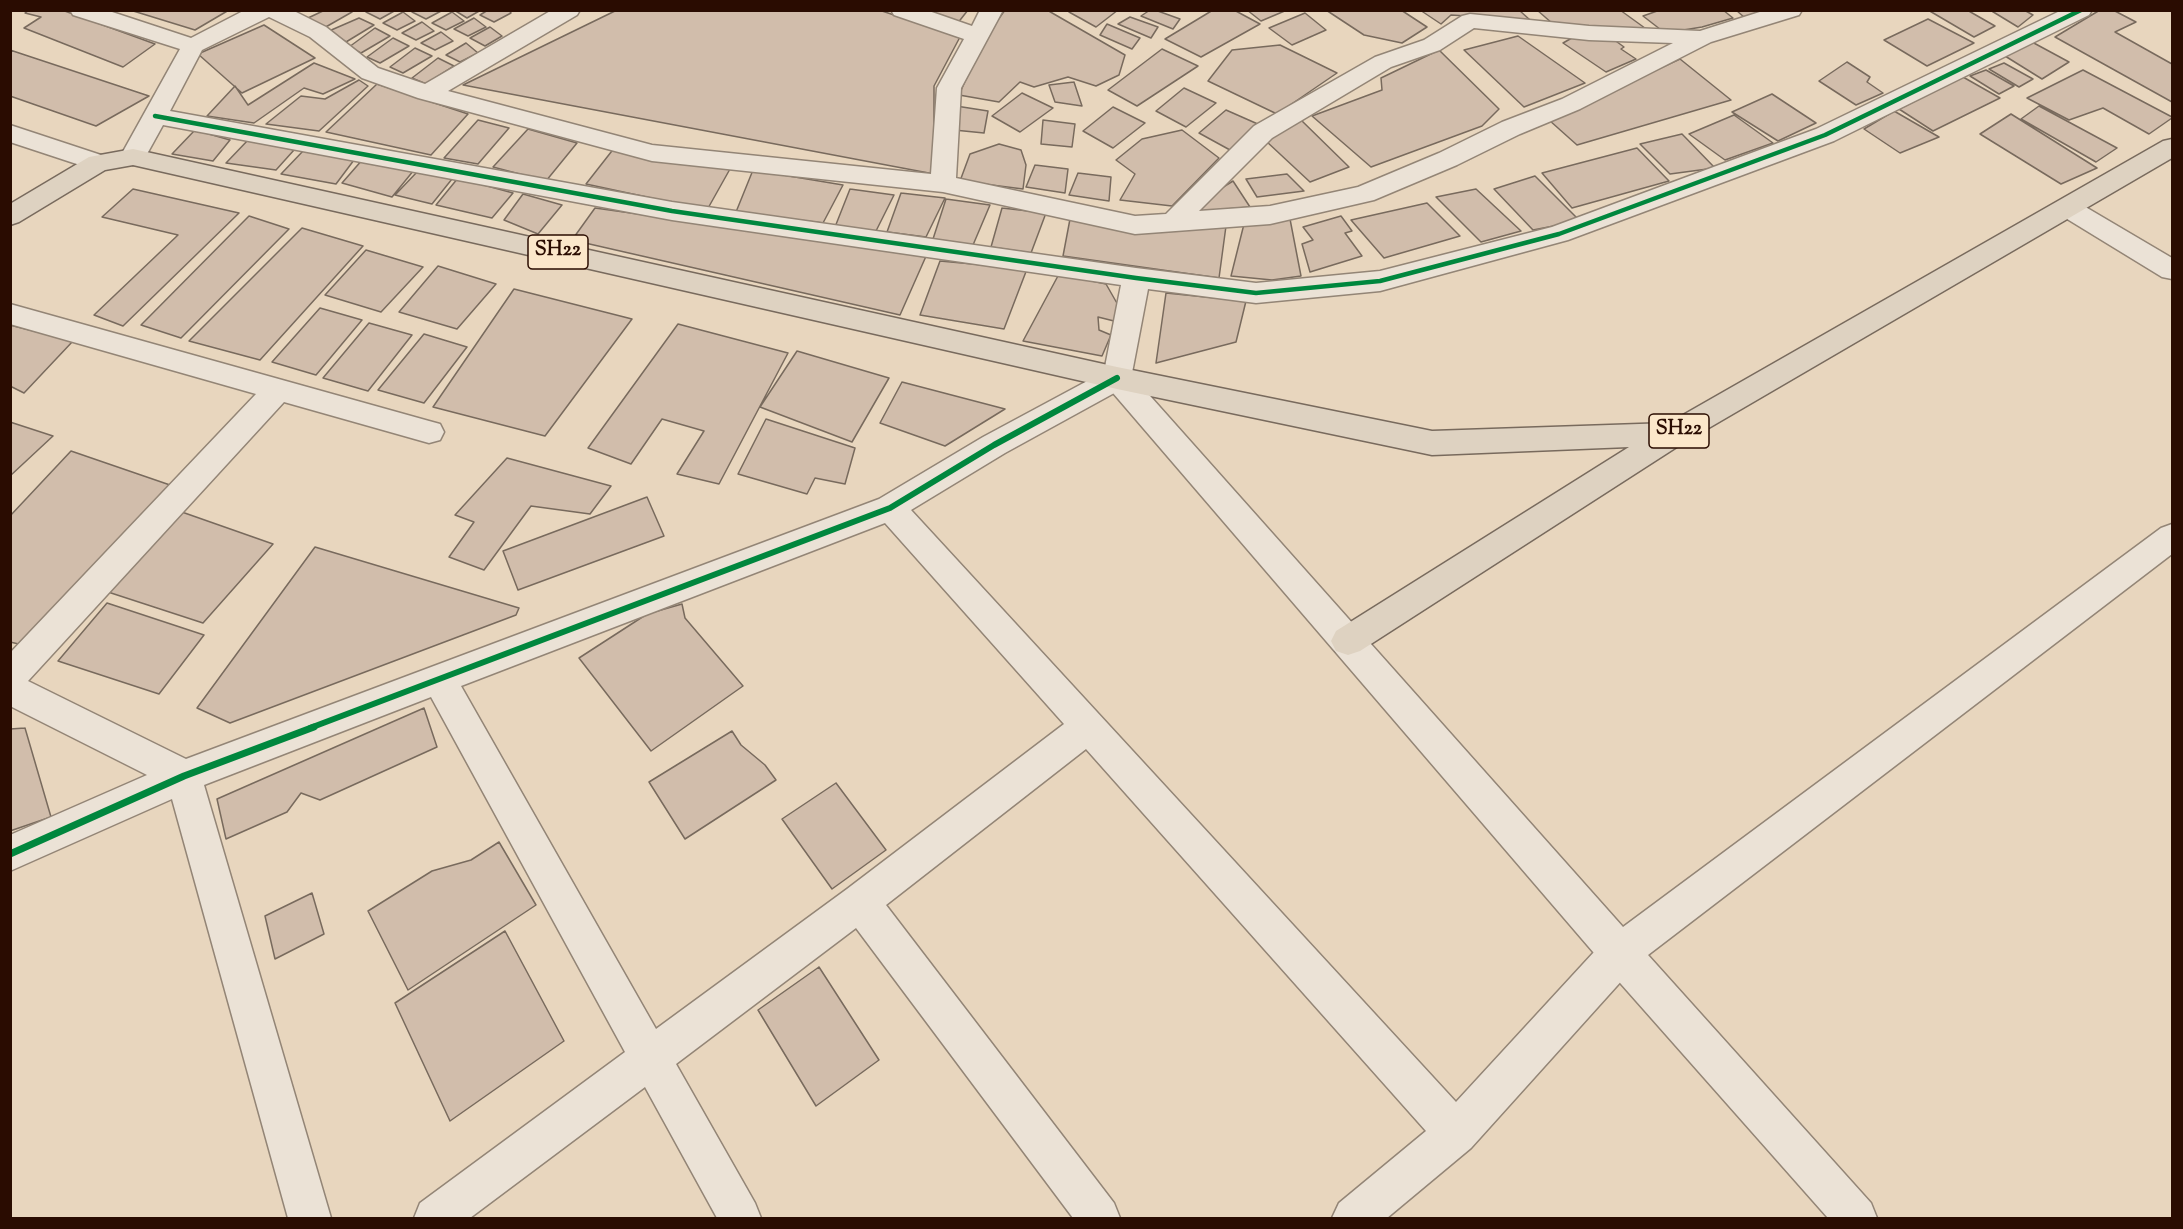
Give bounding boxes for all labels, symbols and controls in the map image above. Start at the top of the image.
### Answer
road number: SH22 [528,235,588,269]
road number: SH22 [1649,414,1709,448]

